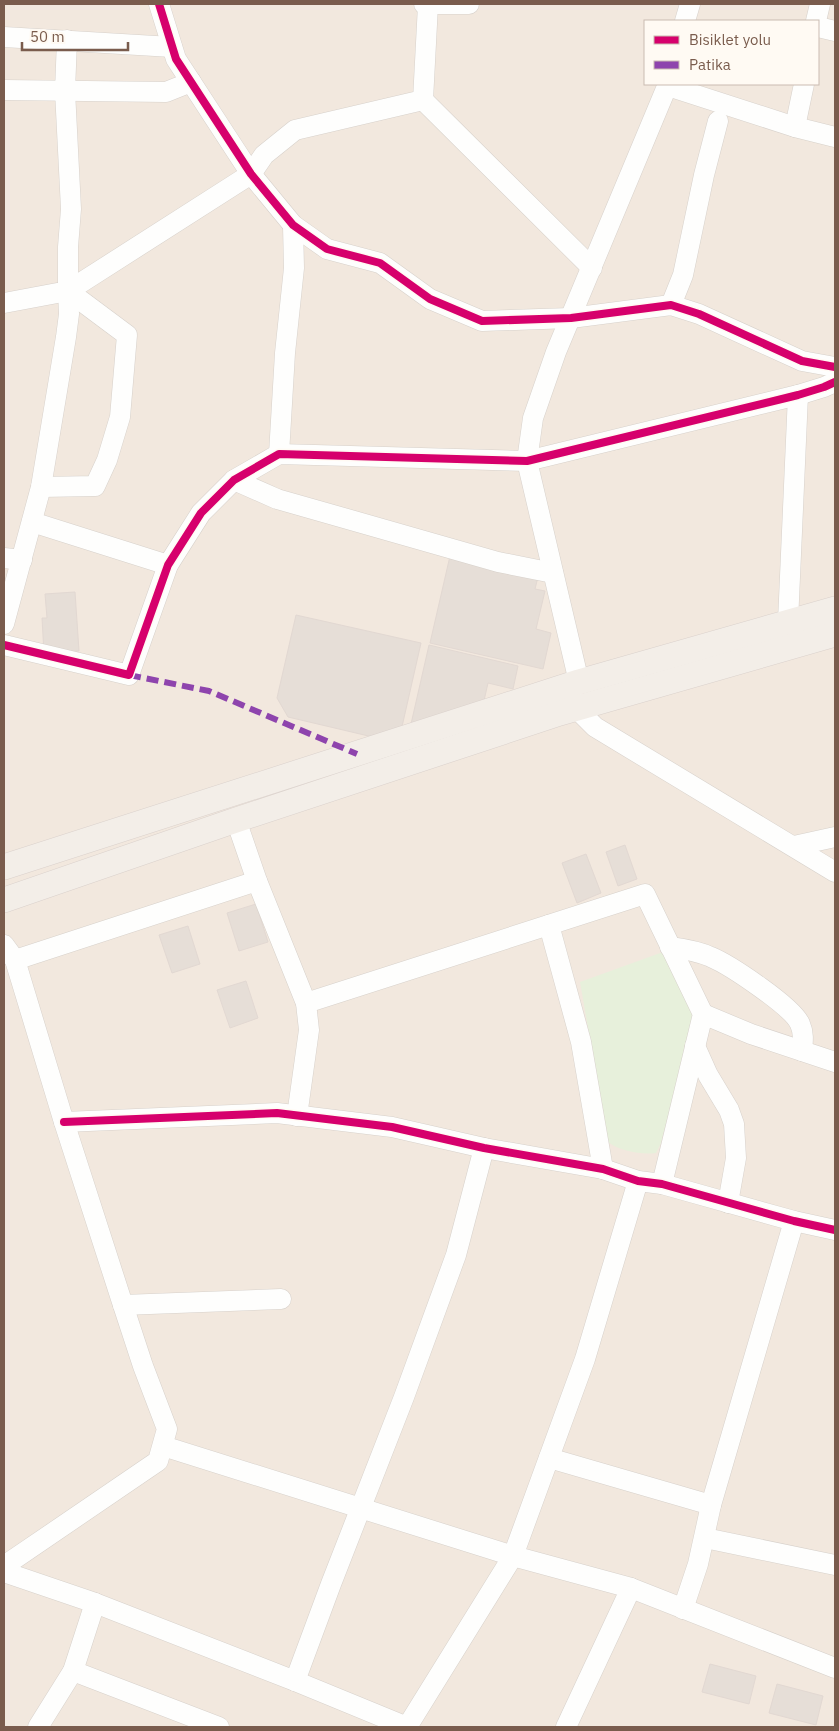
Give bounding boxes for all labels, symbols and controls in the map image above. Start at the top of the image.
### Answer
scale bar [22,20,129,52]
legend [644,20,819,85]
text: 50 m [30,27,65,46]
text: Bisiklet yolu [689,30,771,49]
text: Patika [689,55,731,74]

